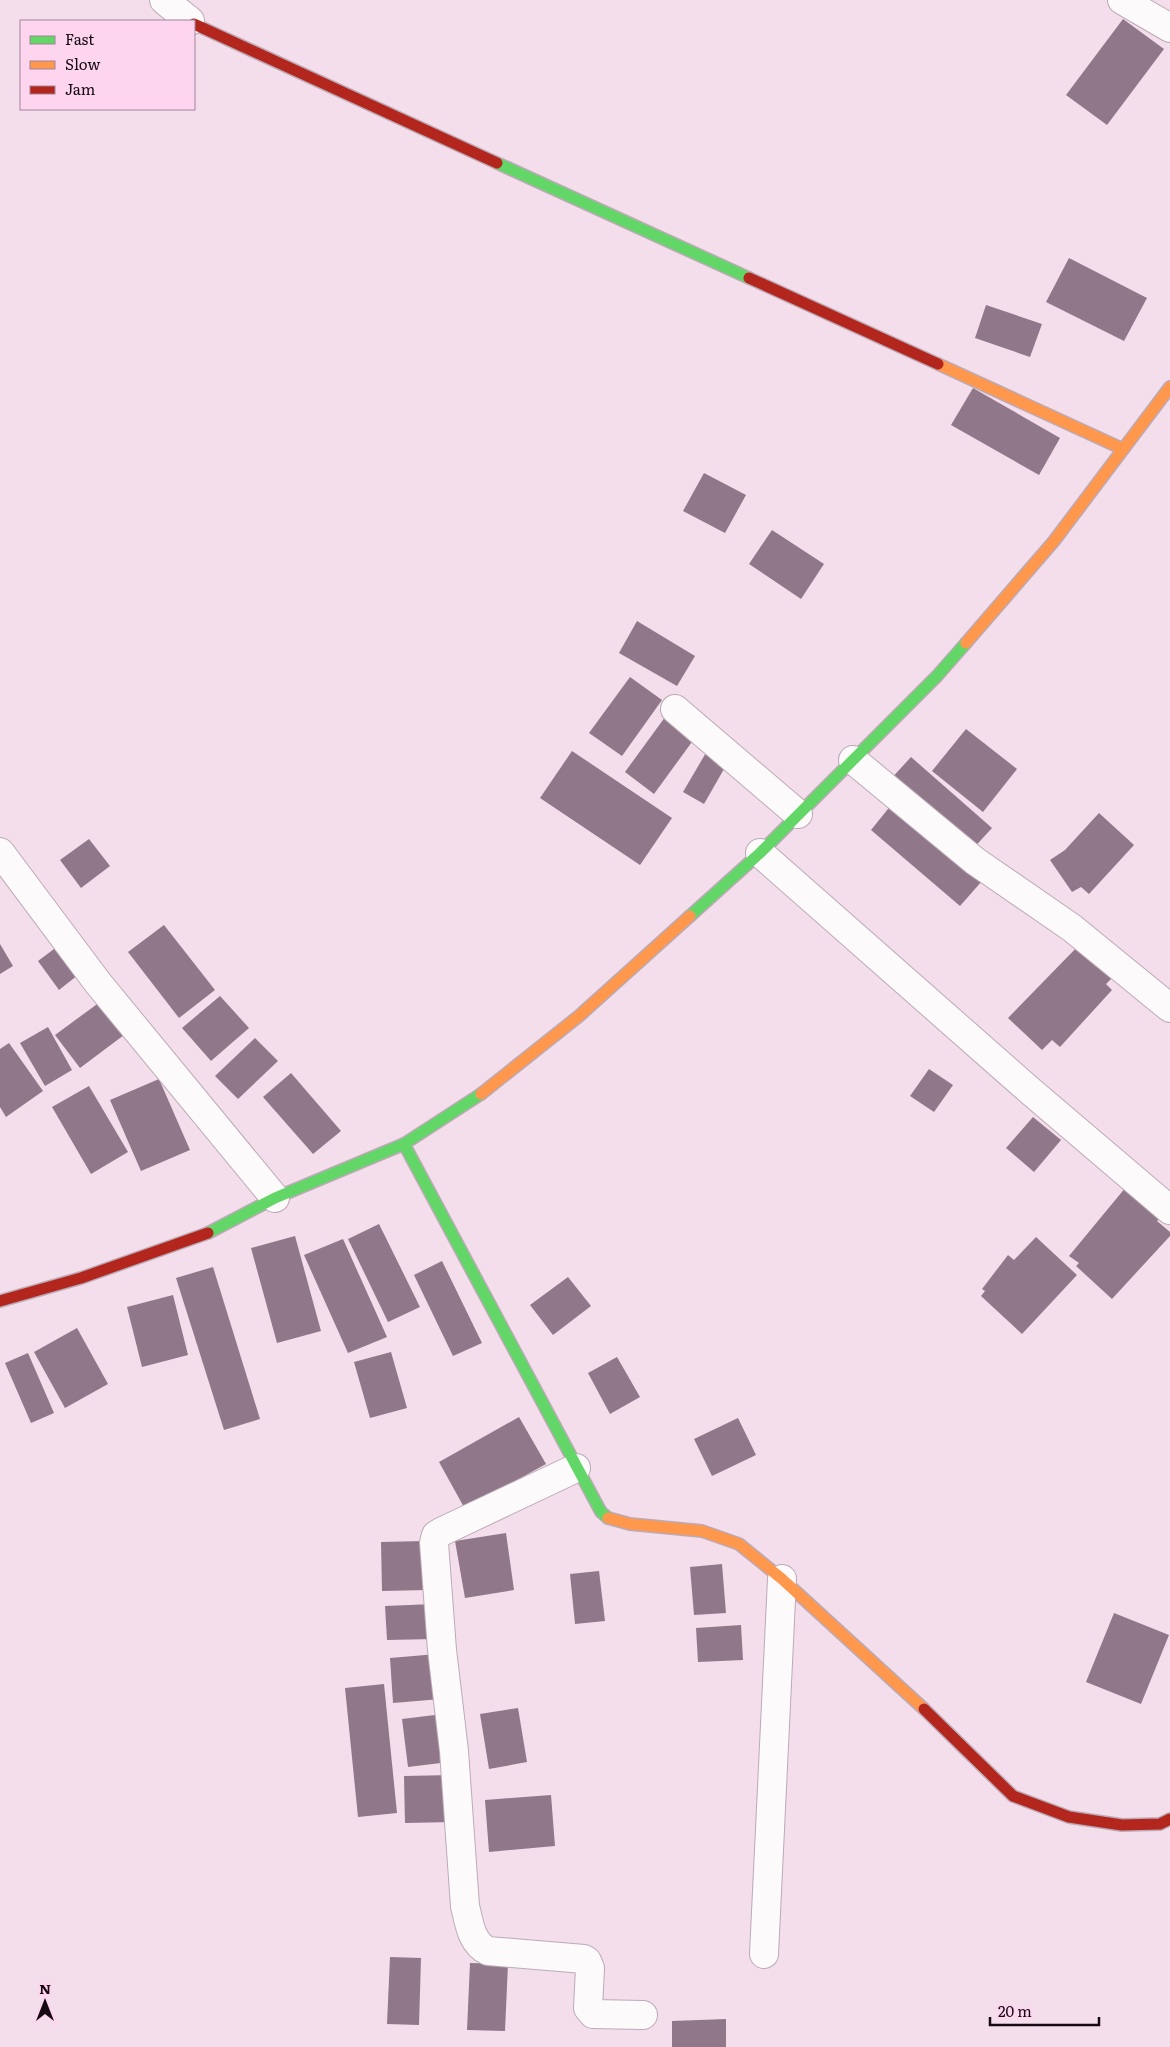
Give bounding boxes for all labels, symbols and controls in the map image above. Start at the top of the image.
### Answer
legend [20,20,195,110]
text: Fast [65,27,94,50]
text: Slow [65,52,100,75]
text: Jam [65,77,96,100]
north arrow [20,1977,70,2027]
text: N [39,1978,51,1998]
scale bar [990,1994,1099,2026]
text: 20 m [998,1999,1032,2022]

